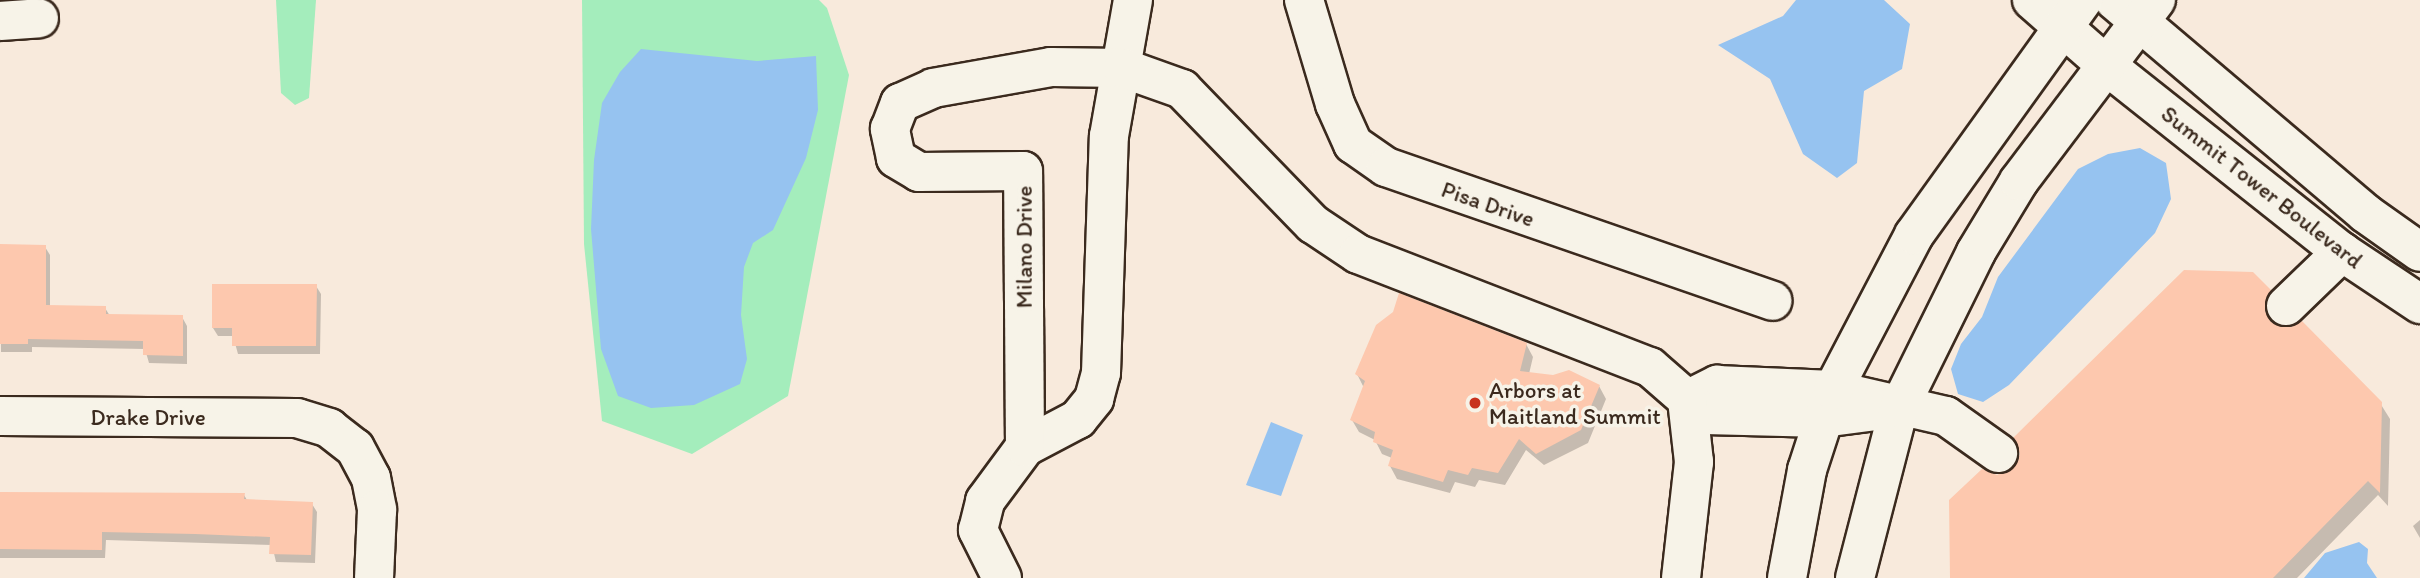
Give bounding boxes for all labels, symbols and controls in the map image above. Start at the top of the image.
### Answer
street label: Summit Tower Boulevard [2156,100,2368,274]
street label: Pisa Drive [1437,175,1539,233]
street label: Milano Drive [1010,186,1038,308]
place label: Arbors at Maitland Summit [1489,376,1661,430]
marker: Arbors at Maitland Summit [1467,395,1483,411]
street label: Drake Drive [90,403,206,431]

